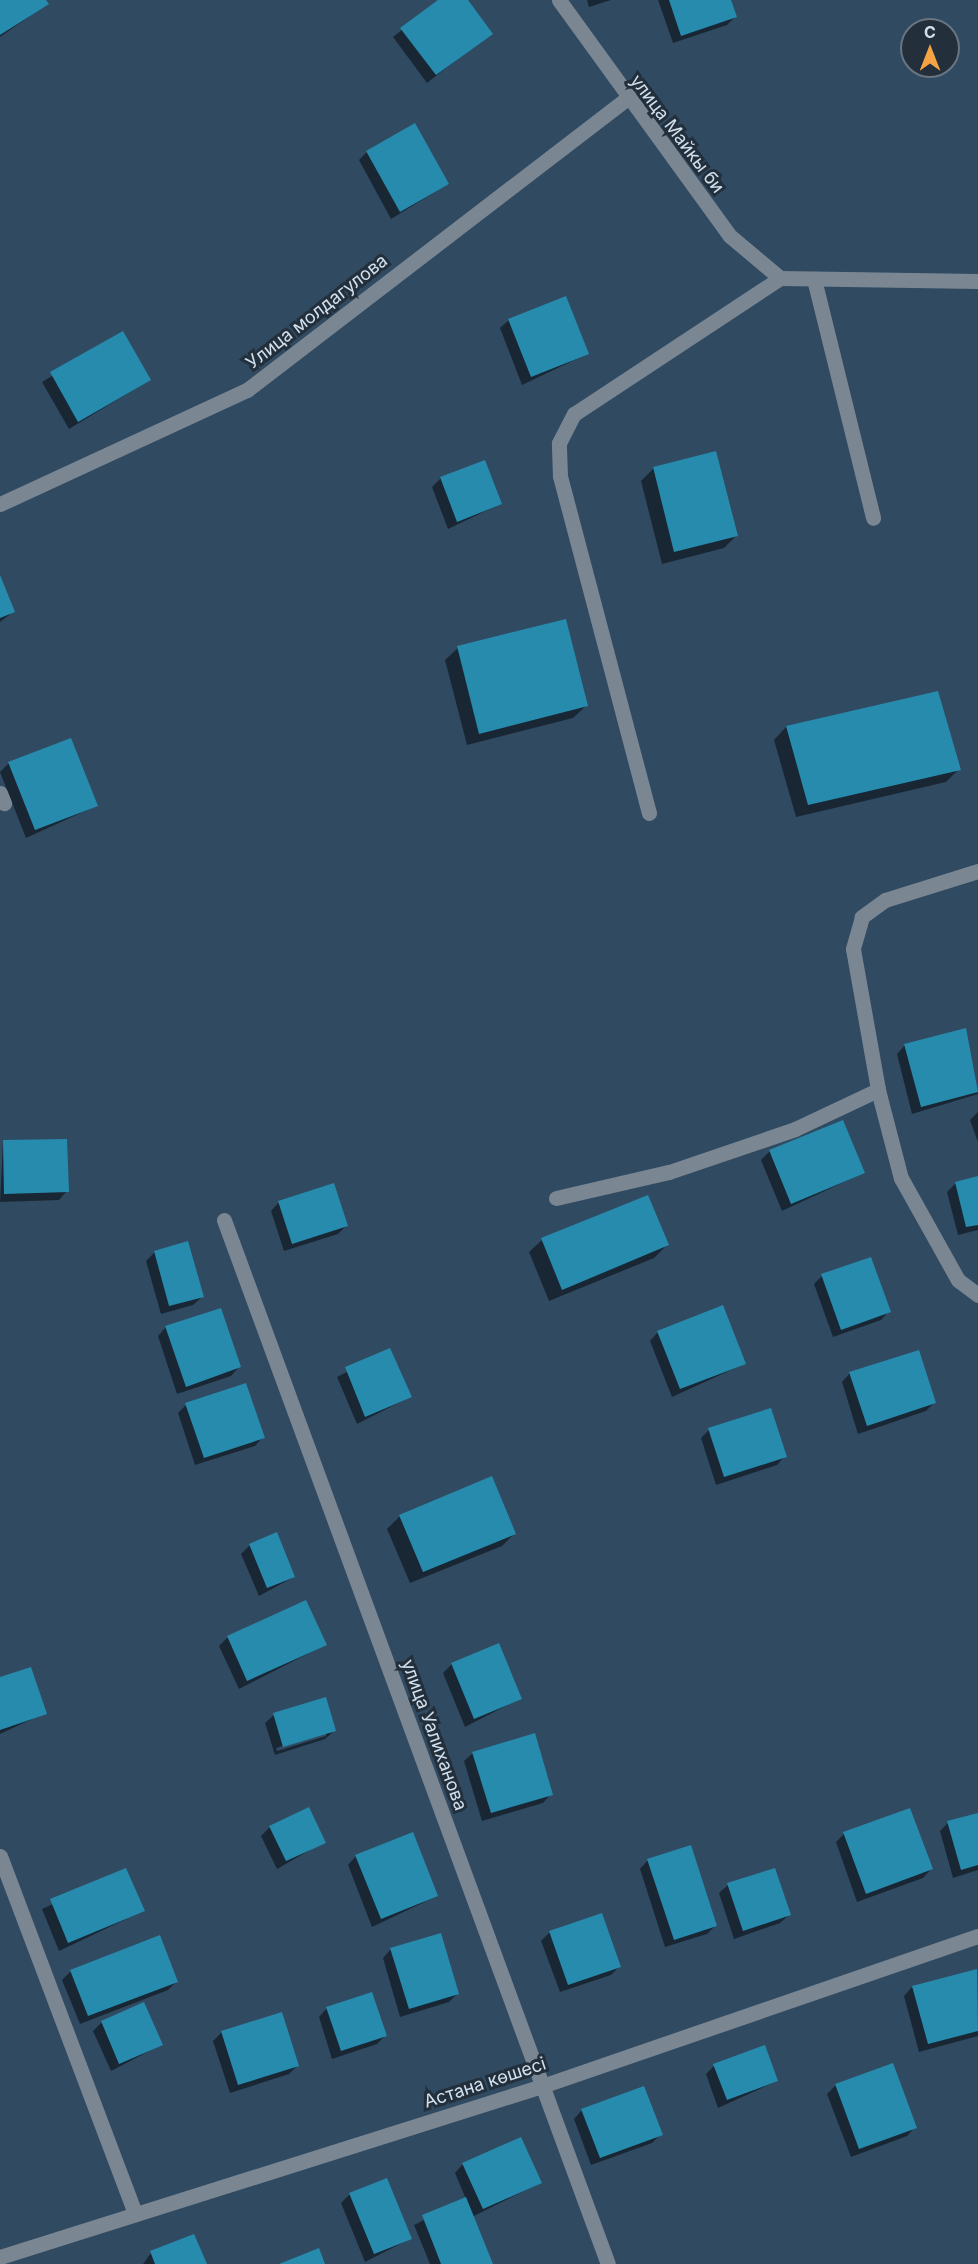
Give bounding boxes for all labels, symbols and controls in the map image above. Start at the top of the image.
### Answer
north arrow [900,18,960,78]
text: С [924,22,936,42]
street label: улица Майкы би [625,71,729,197]
street label: Улица молдагулова [242,250,392,374]
street label: улица Уалиханова [397,1657,471,1813]
street label: Астана көшесі [421,2053,549,2113]

